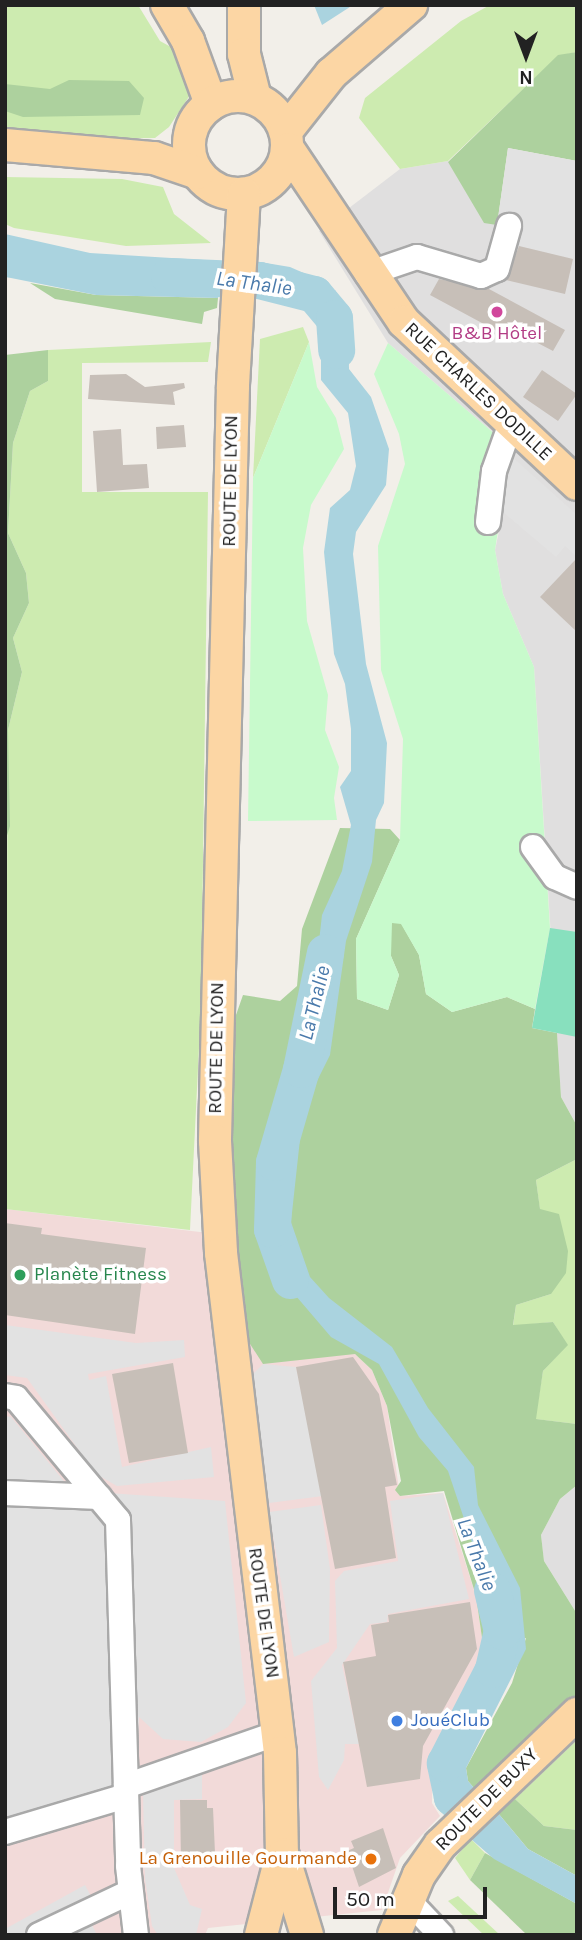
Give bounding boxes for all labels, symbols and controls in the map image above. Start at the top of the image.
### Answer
north arrow [491,21,561,91]
text: N [519,66,533,88]
water label: La Thalie [215,265,293,301]
marker: B&B Hôtel [489,304,505,320]
street label: RUE CHARLES DODILLE [400,318,556,466]
place label: B&B Hôtel [452,323,542,345]
street label: ROUTE DE LYON [218,415,244,547]
water label: La Thalie [293,963,335,1043]
street label: ROUTE DE LYON [204,982,230,1114]
place label: Planète Fitness [34,1264,167,1286]
marker: Planète Fitness [12,1267,28,1283]
water label: La Thalie [452,1514,502,1594]
street label: ROUTE DE LYON [243,1546,283,1680]
place label: JouéClub [411,1710,490,1732]
marker: JouéClub [389,1713,405,1729]
street label: ROUTE DE BUXY [431,1744,543,1856]
place label: La Grenouille Gourmande [139,1848,357,1870]
marker: La Grenouille Gourmande [363,1851,379,1867]
scale bar [337,1874,491,1918]
text: 50 m [346,1887,395,1911]

